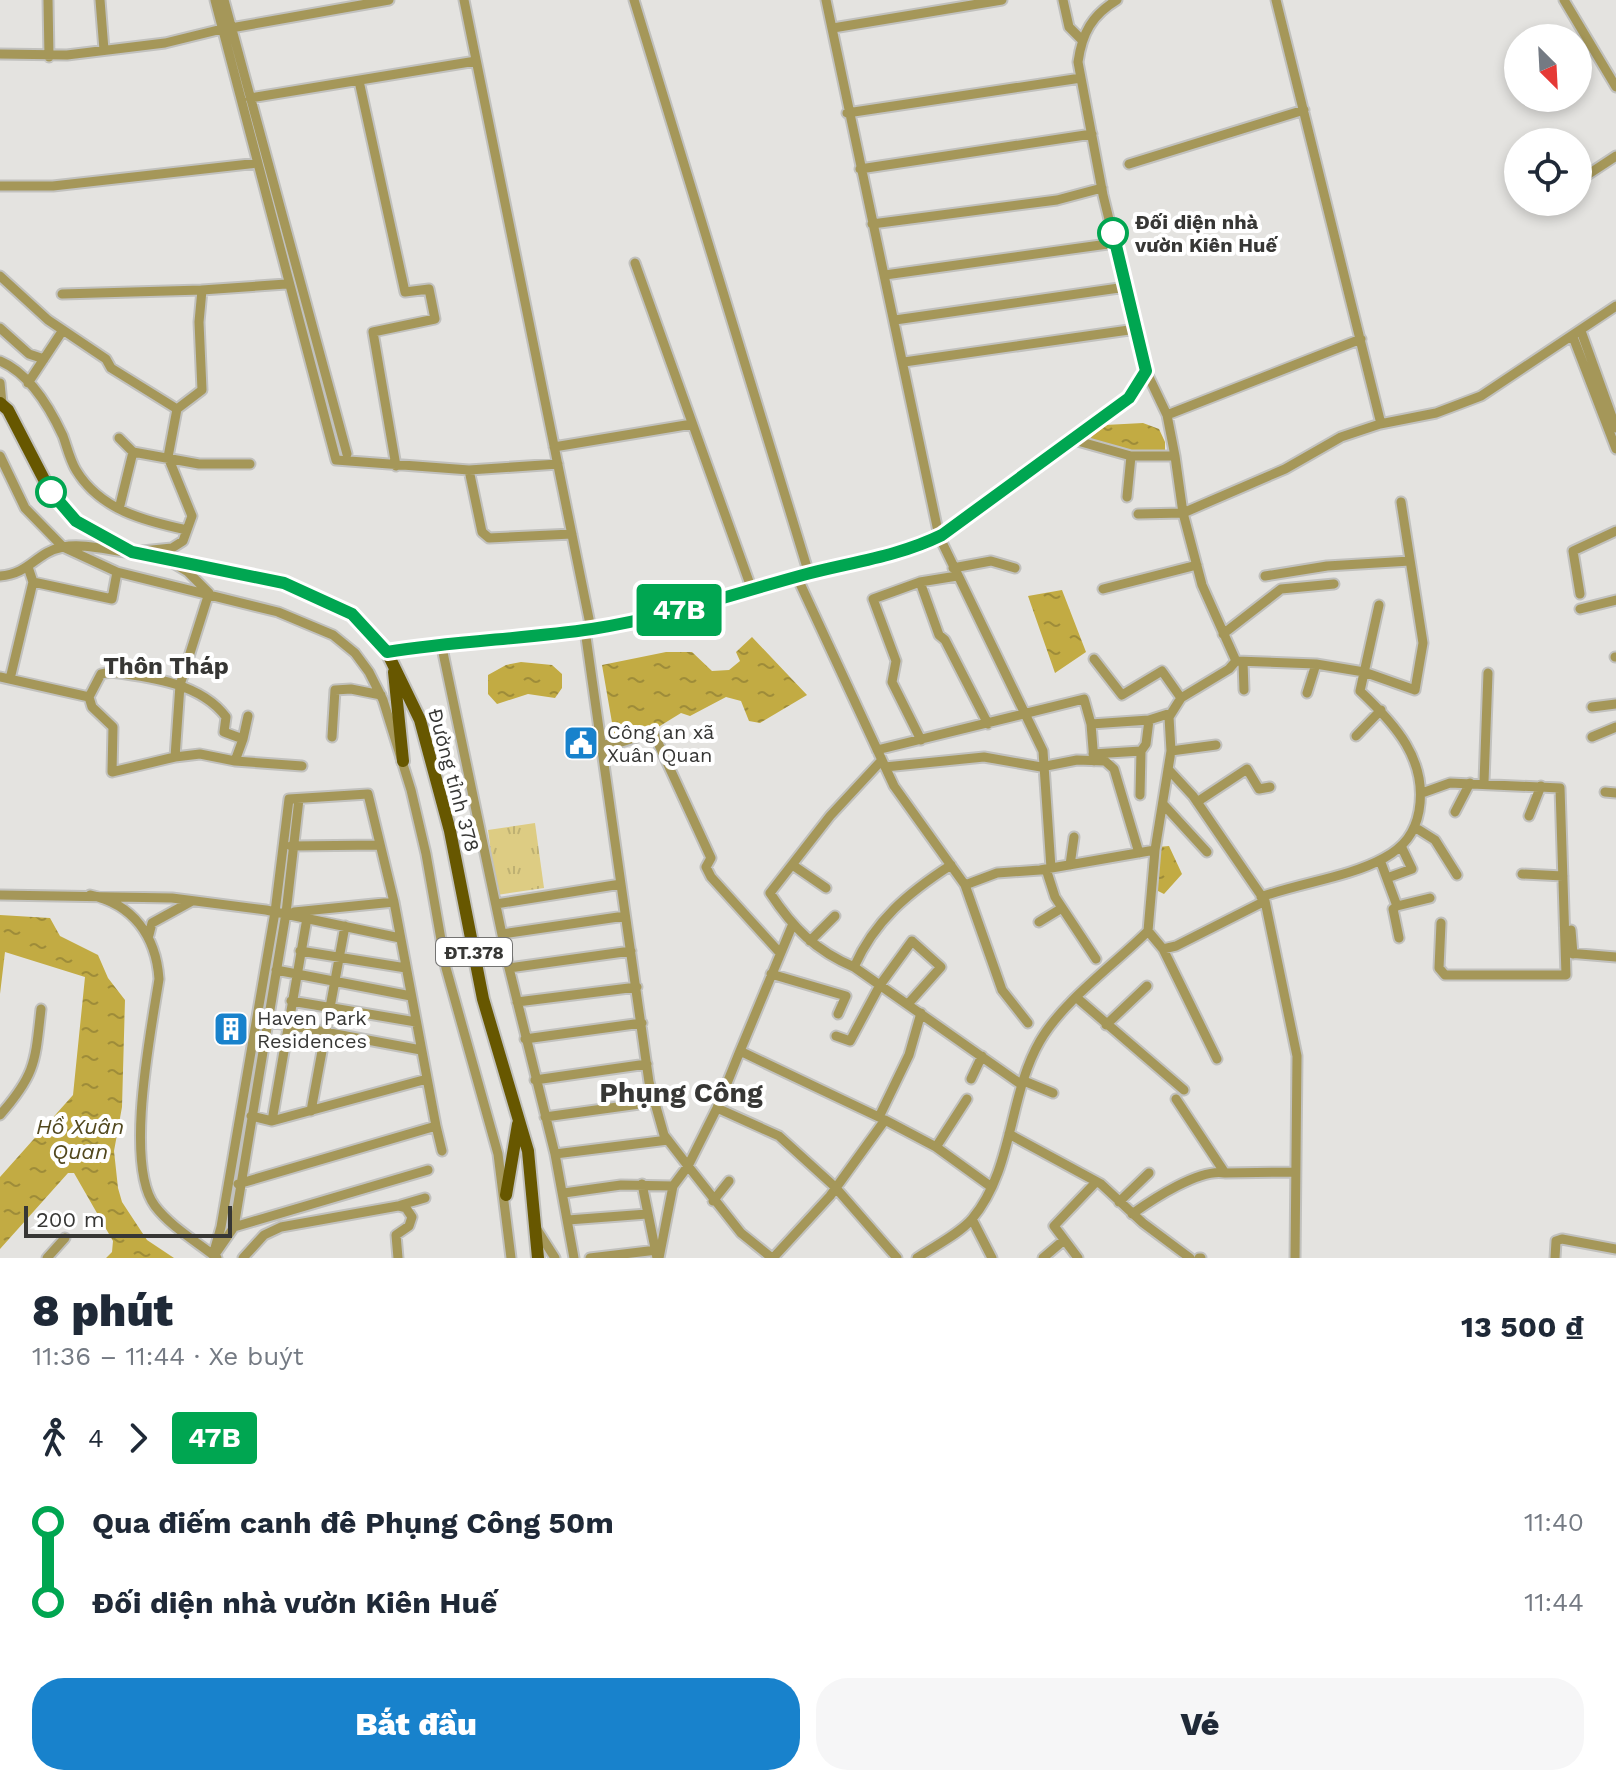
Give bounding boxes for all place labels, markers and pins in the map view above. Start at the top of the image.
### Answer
place label: Đối diện nhà vườn Kiên Huế [1134,210,1278,257]
marker: Đối diện nhà vườn Kiên Huế [1098,218,1128,248]
unlabelled marker [36,477,66,507]
place label: Công an xã Xuân Quan [607,720,714,767]
public building icon: Công an xã Xuân Quan [562,724,600,762]
place label: Haven Park Residences [257,1006,367,1053]
building icon: Haven Park Residences [212,1010,250,1048]

